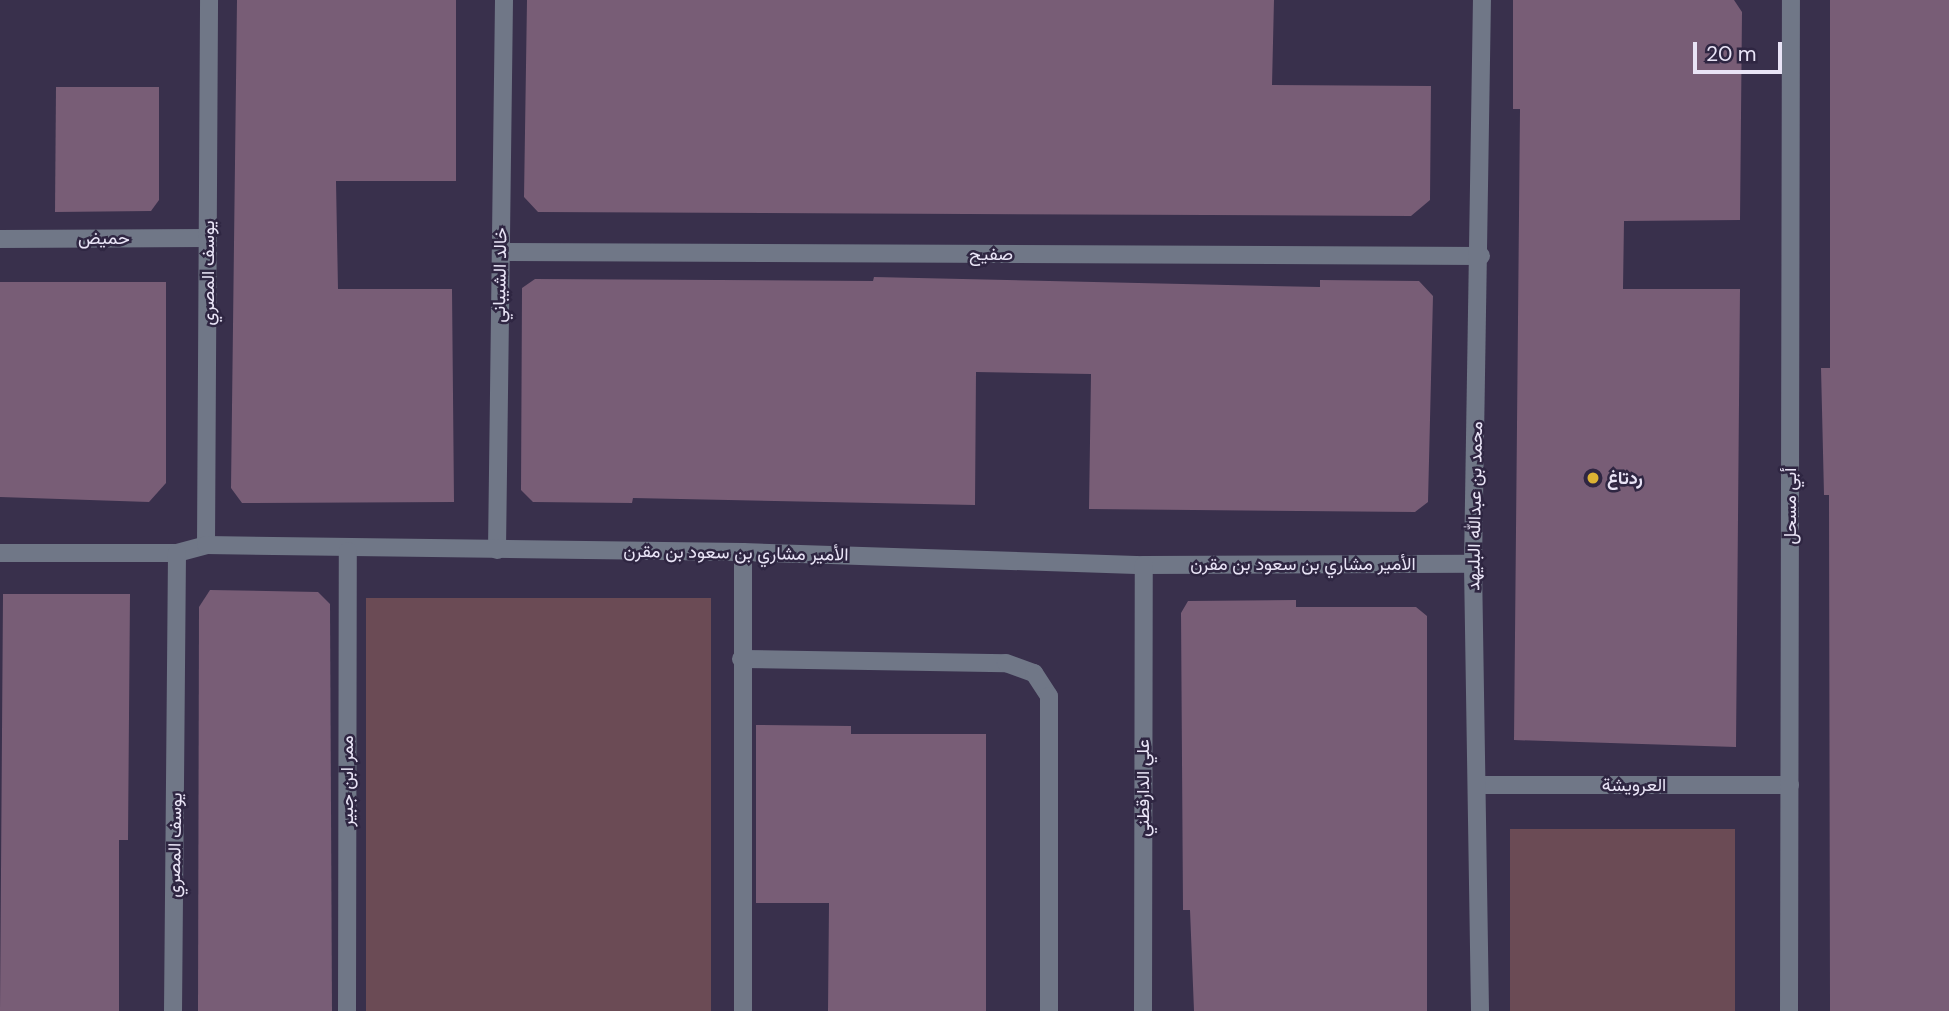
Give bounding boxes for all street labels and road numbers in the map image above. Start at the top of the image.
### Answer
street label: يوسف المصري [197,220,219,326]
street label: حميض [78,227,130,249]
street label: خالد الشيباني [488,227,512,323]
street label: صفيح [969,243,1013,265]
street label: محمد بن عبدالله البليهد [1463,421,1487,591]
street label: أبي مسحل [1779,468,1801,544]
street label: الأمير مشاري بن سعود بن مقرن [623,540,849,566]
street label: الأمير مشاري بن سعود بن مقرن [1190,553,1416,575]
street label: ممر ابن جبير [336,735,358,827]
street label: علي الدارقطني [1132,739,1154,837]
street label: العرويشة [1602,774,1666,796]
street label: يوسف المصري [163,792,187,898]

